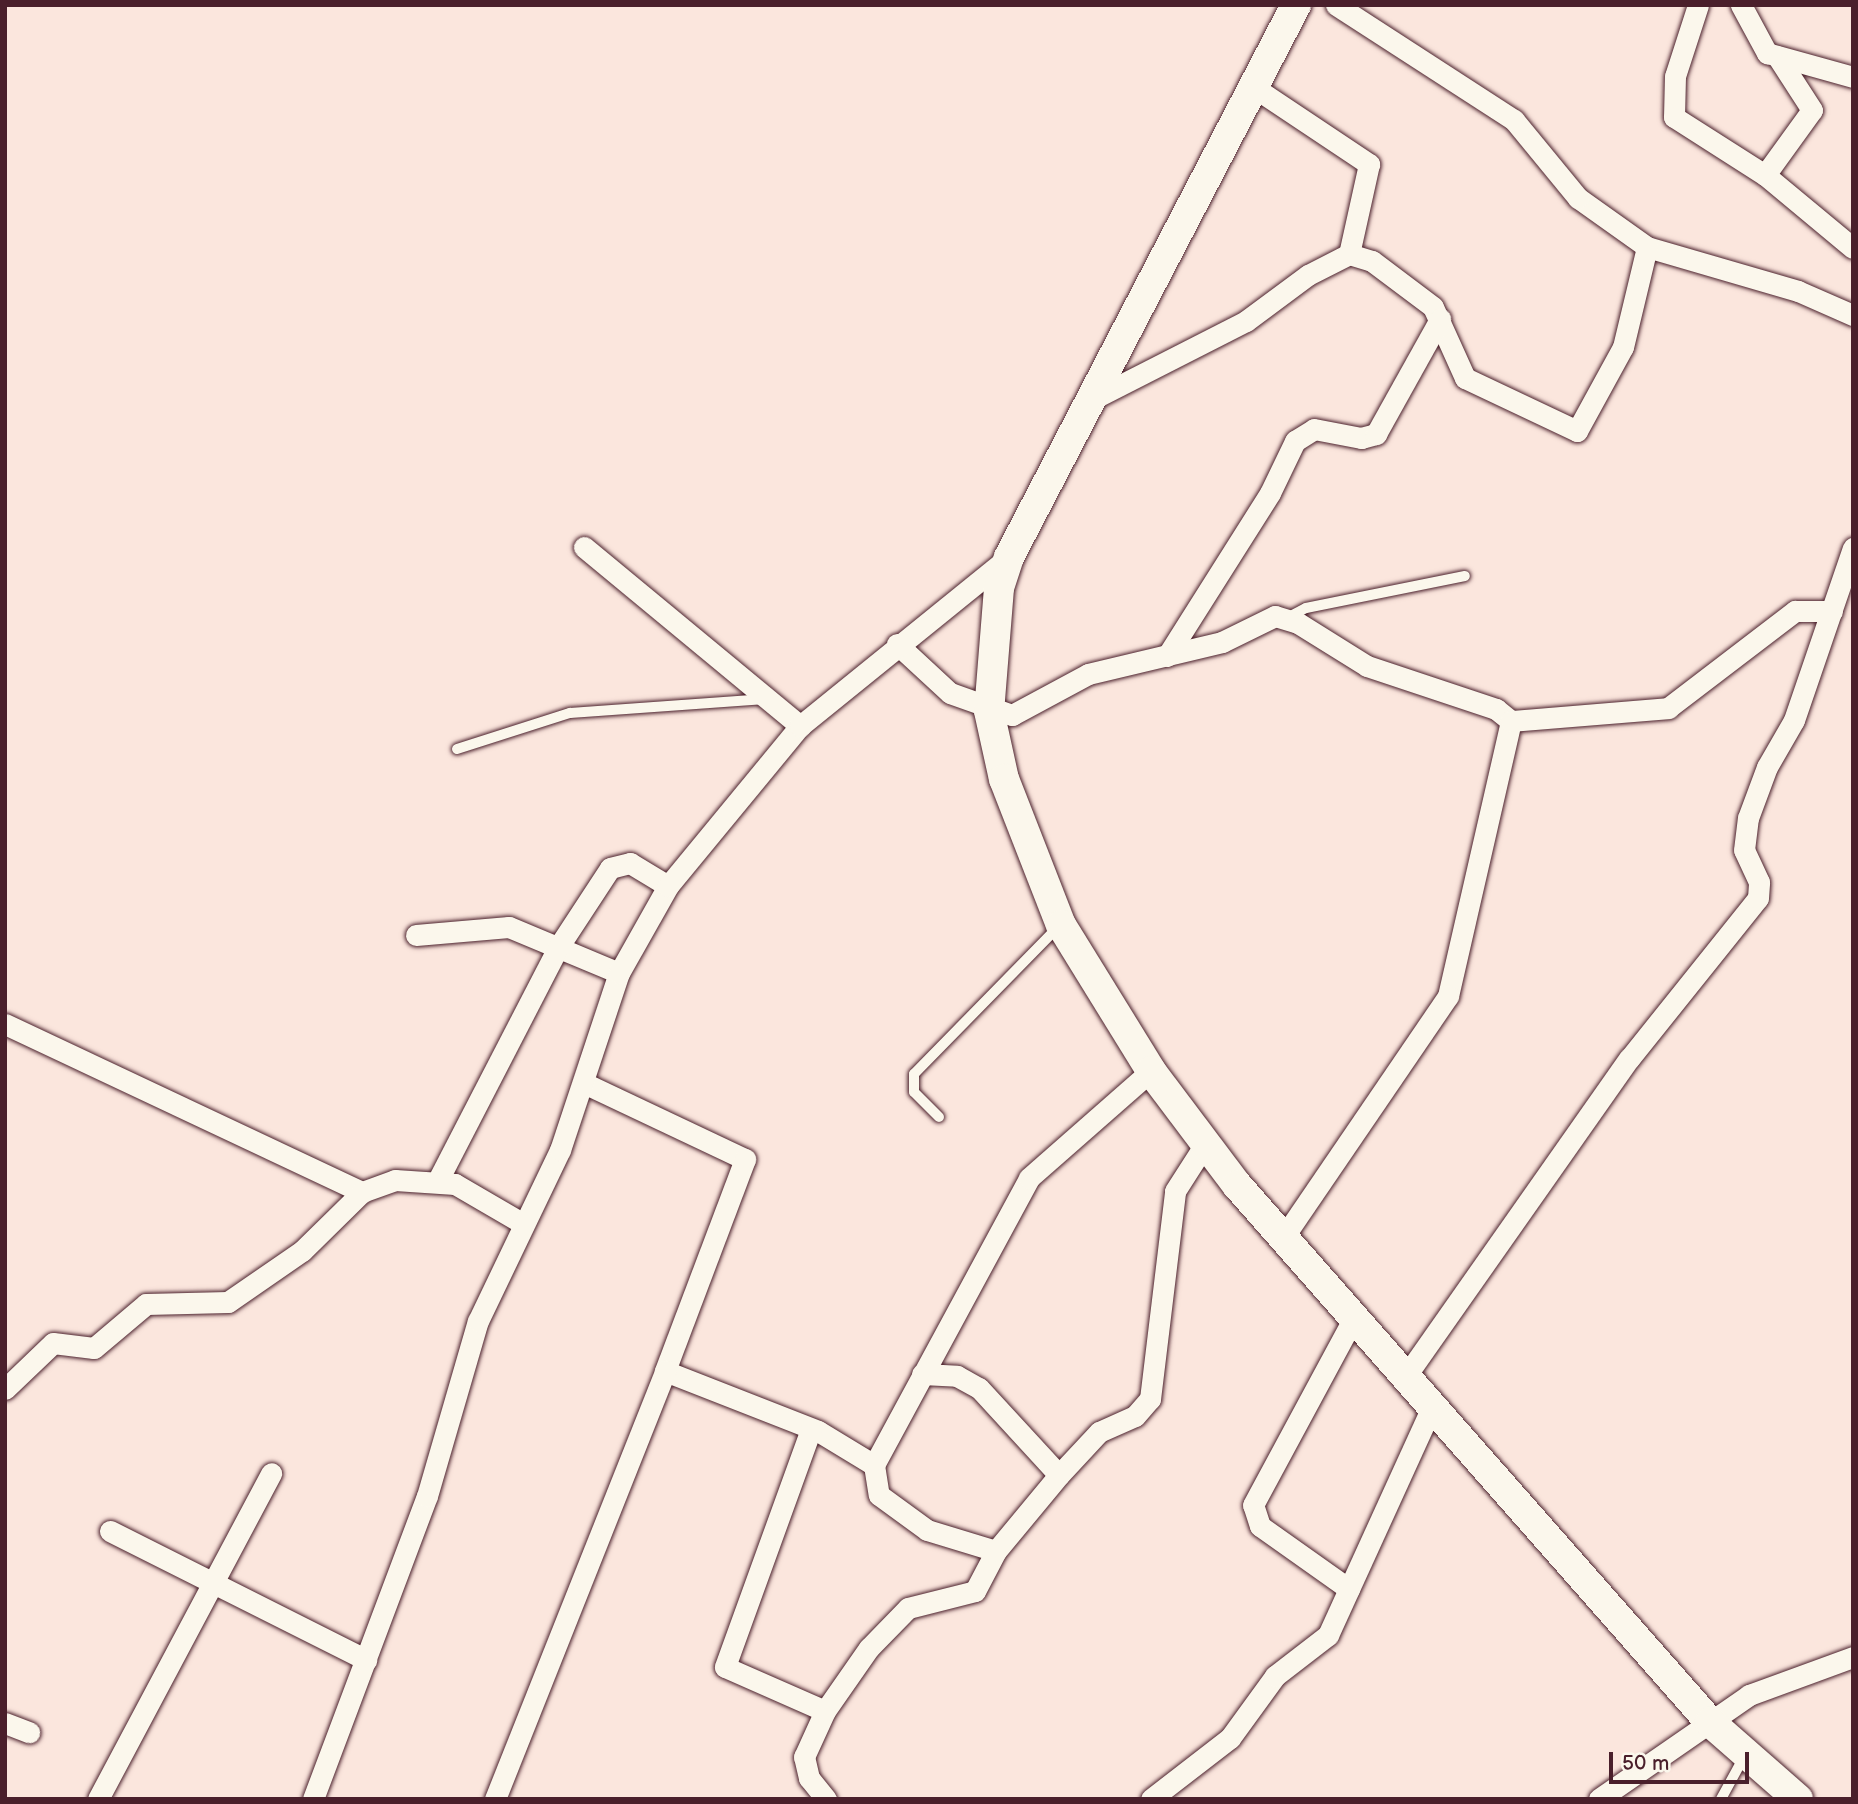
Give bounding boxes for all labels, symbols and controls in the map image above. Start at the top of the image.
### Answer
scale bar [1613,1738,1753,1782]
text: 50 m [1622,1751,1669,1776]

